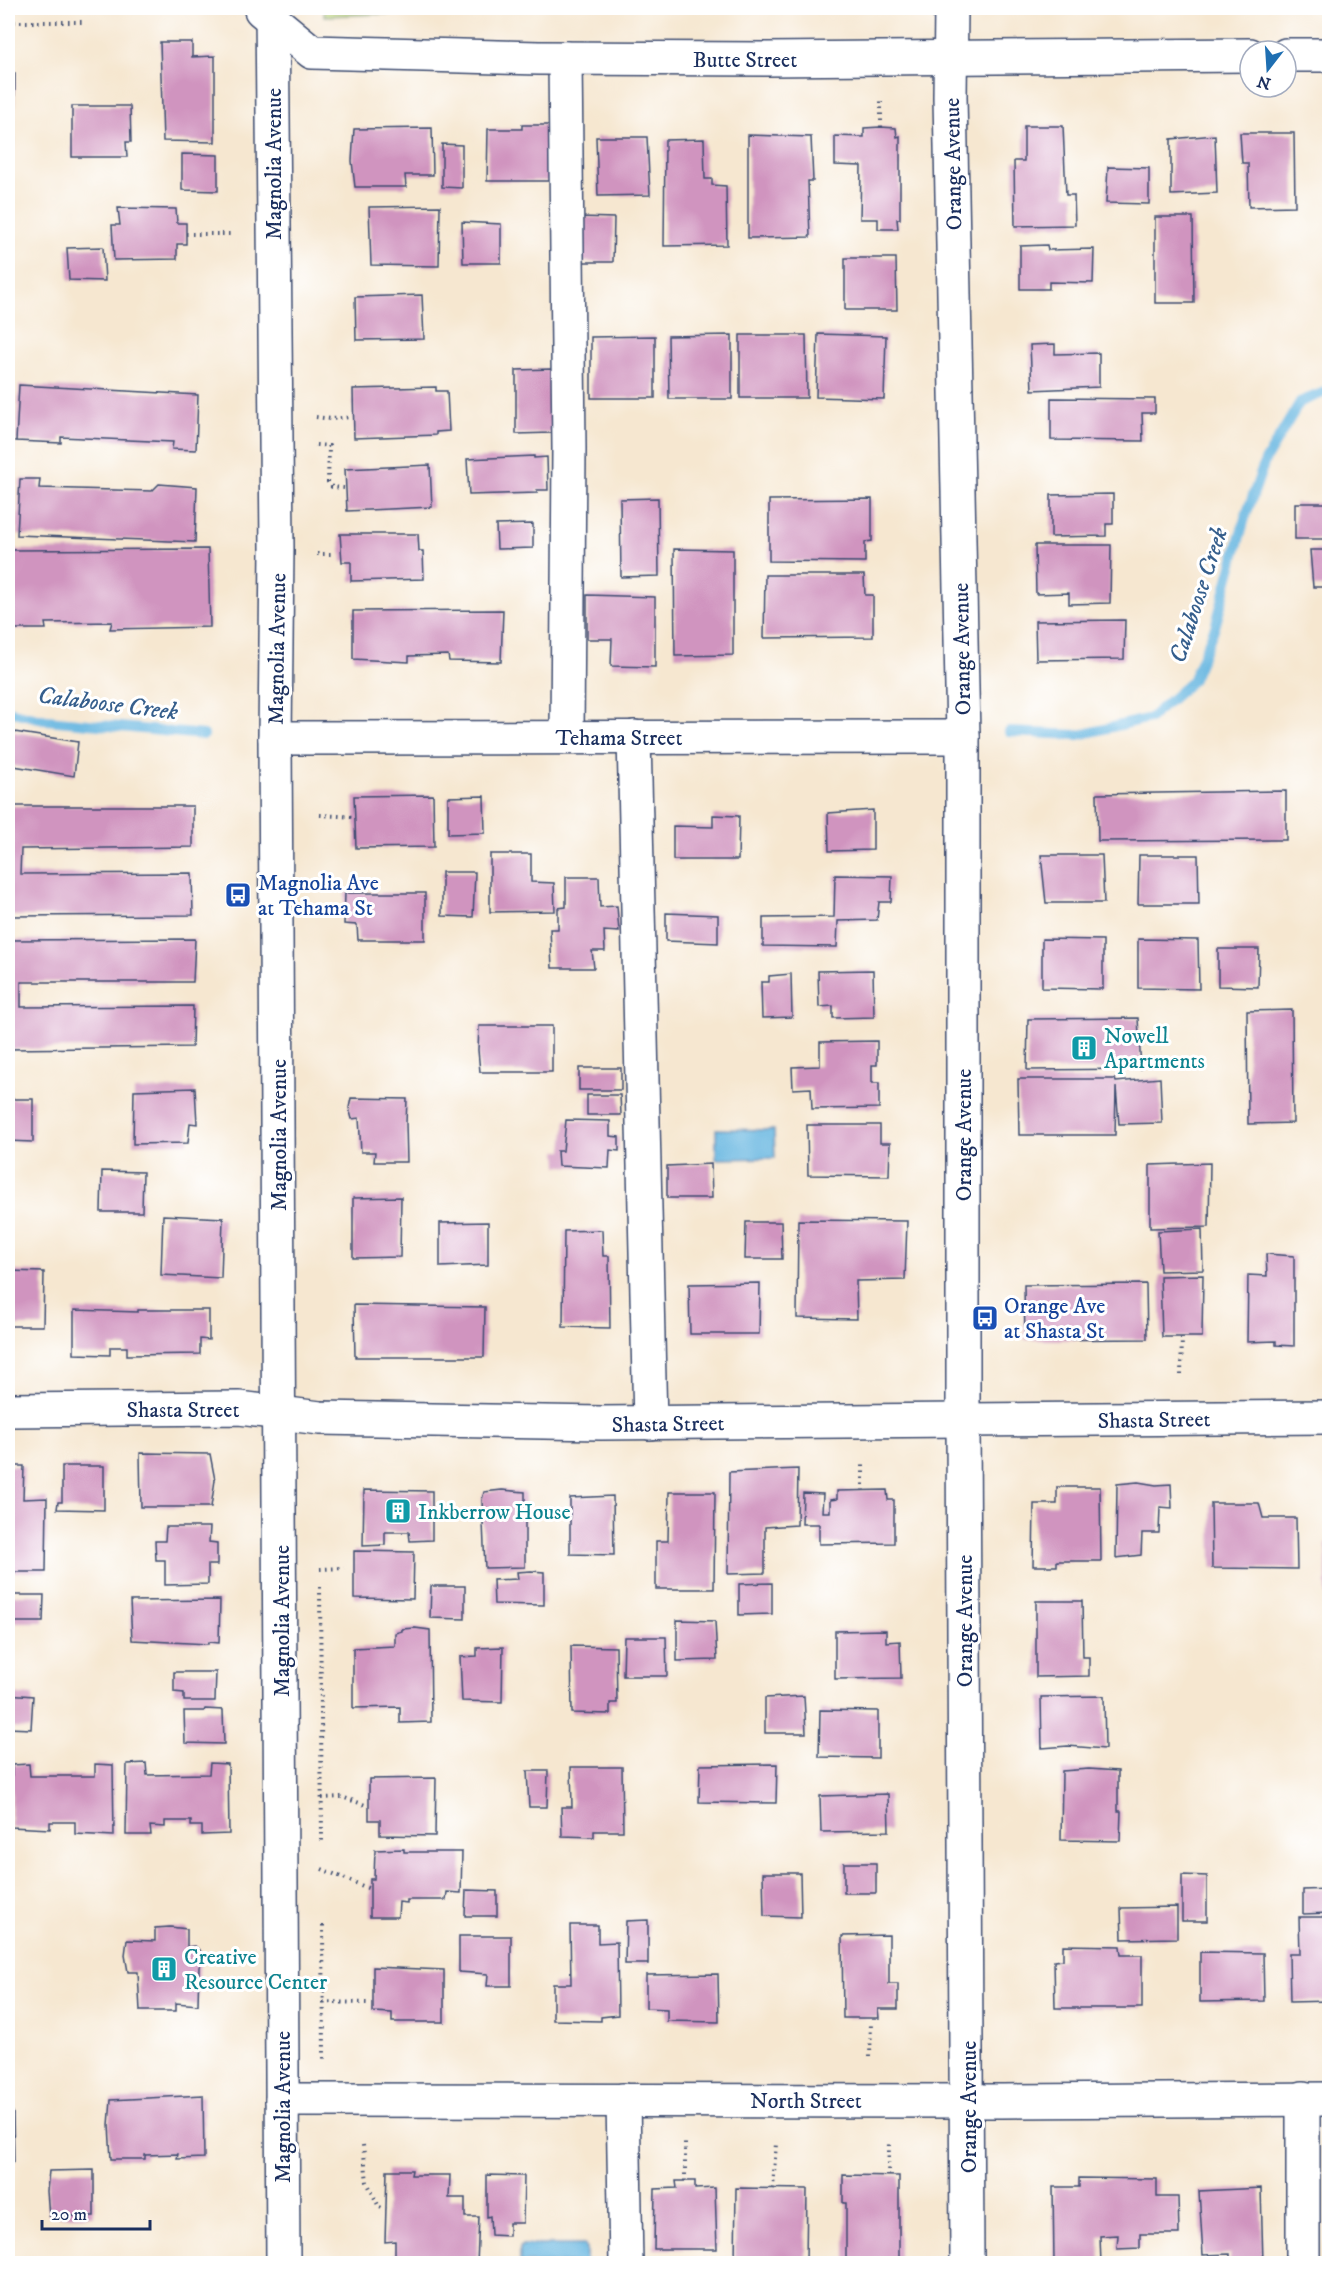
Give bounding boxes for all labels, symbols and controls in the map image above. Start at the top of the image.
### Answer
north arrow [1238,39,1298,99]
street label: Butte Street [693,47,797,74]
text: N [1255,71,1273,94]
street label: Magnolia Avenue [261,88,288,240]
street label: Orange Avenue [939,97,968,230]
water label: Calaboose Creek [1163,524,1235,667]
street label: Magnolia Avenue [263,573,292,725]
street label: Orange Avenue [948,582,977,715]
water label: Calaboose Creek [36,681,180,727]
street label: Tehama Street [555,725,683,752]
place label: Magnolia Ave at Tehama St [258,870,379,922]
bus stop icon: Magnolia Ave at Tehama St [223,880,253,910]
place label: Nowell Apartments [1104,1023,1205,1075]
building icon: Nowell Apartments [1069,1033,1099,1063]
street label: Magnolia Avenue [266,1059,293,1211]
street label: Orange Avenue [951,1069,978,1201]
place label: Orange Ave at Shasta St [1004,1293,1105,1345]
bus stop icon: Orange Ave at Shasta St [970,1303,1000,1333]
street label: Shasta Street [127,1397,239,1424]
street label: Shasta Street [1097,1406,1211,1435]
street label: Shasta Street [611,1410,725,1439]
building icon: Inkberrow House [383,1496,413,1526]
place label: Inkberrow House [418,1499,571,1526]
street label: Magnolia Avenue [269,1545,296,1697]
street label: Orange Avenue [952,1555,979,1687]
place label: Creative Resource Center [184,1944,328,1996]
building icon: Creative Resource Center [149,1954,179,1984]
street label: Magnolia Avenue [270,2031,297,2183]
street label: Orange Avenue [956,2041,983,2173]
street label: North Street [750,2088,862,2115]
scale bar [42,2193,150,2231]
text: 20 m [51,2204,87,2226]

